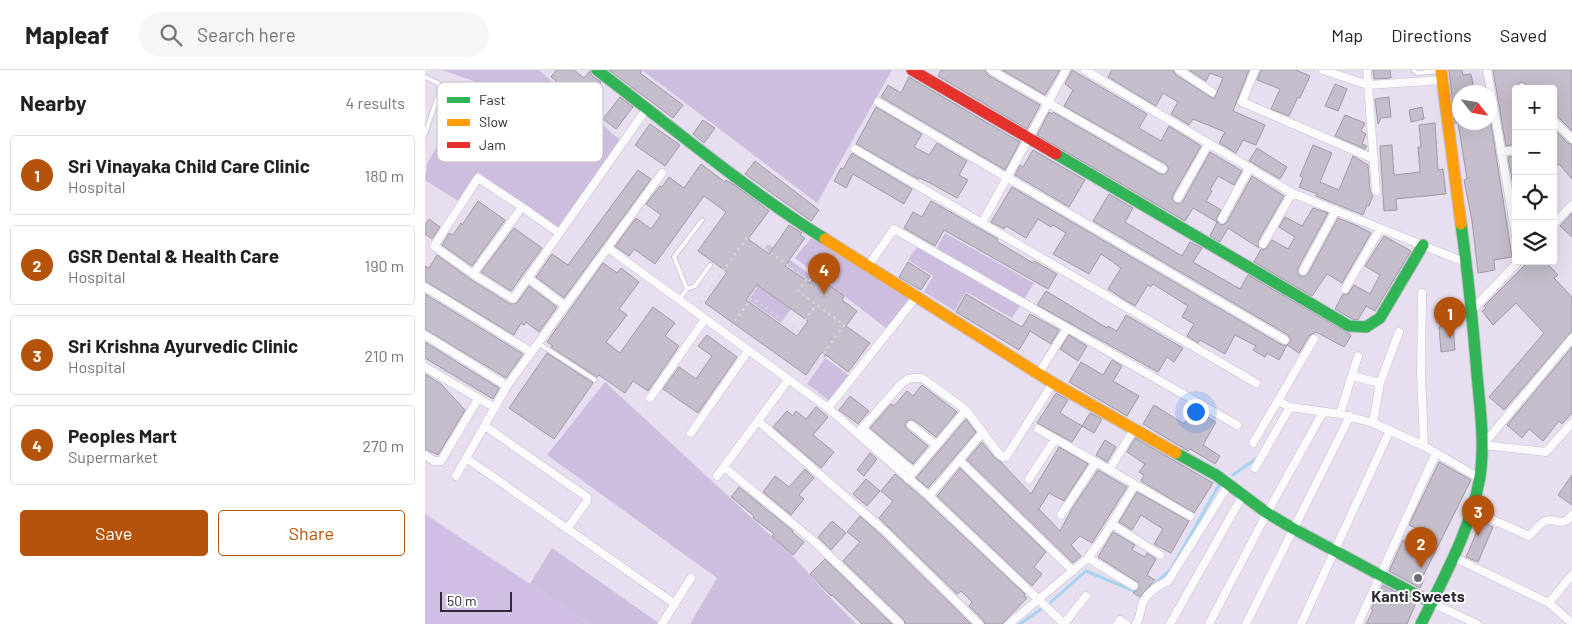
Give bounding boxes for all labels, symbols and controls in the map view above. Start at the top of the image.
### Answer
search box [139,12,489,57]
text: Mapleaf [25,20,109,49]
icon: search [157,21,185,49]
text: Search here [197,23,296,46]
text: Map [1331,24,1363,46]
text: Directions [1391,24,1472,46]
text: Saved [1500,24,1547,46]
legend [437,82,603,162]
north arrow [1452,85,1497,130]
map controls [1512,85,1557,265]
button: + [1512,85,1557,130]
text: Nearby [20,90,86,115]
text: Fast [479,91,505,108]
text: 4 results [345,93,405,112]
text: Slow [479,113,508,130]
button: − [1512,130,1557,175]
text: Jam [479,136,506,153]
text: Sri Vinayaka Child Care Clinic [68,154,310,177]
text: 1 [34,166,40,185]
text: 180 m [365,166,404,185]
button: locate [1512,175,1557,220]
text: Hospital [68,177,125,196]
button: layers [1512,220,1557,265]
text: GSR Dental & Health Care [68,244,279,267]
pin: 4 [808,253,840,294]
text: 2 [33,256,41,275]
text: 190 m [365,256,404,275]
text: Hospital [68,267,125,286]
pin: 1 [1434,297,1466,338]
text: Sri Krishna Ayurvedic Clinic [68,334,298,357]
text: 3 [33,346,41,365]
text: 210 m [365,346,404,365]
text: Hospital [68,357,125,376]
your location [1183,399,1209,425]
text: Peoples Mart [68,424,177,447]
text: 4 [32,436,42,455]
text: 270 m [362,436,404,455]
text: Supermarket [68,447,158,466]
pin: 3 [1462,495,1494,536]
button: Save [20,510,208,556]
button: Share [218,510,405,556]
pin: 2 [1405,527,1437,568]
marker: Kanti Sweets [1412,572,1424,584]
place label: Kanti Sweets [1371,586,1465,605]
scale bar [440,589,513,612]
text: 50 m [447,592,476,609]

